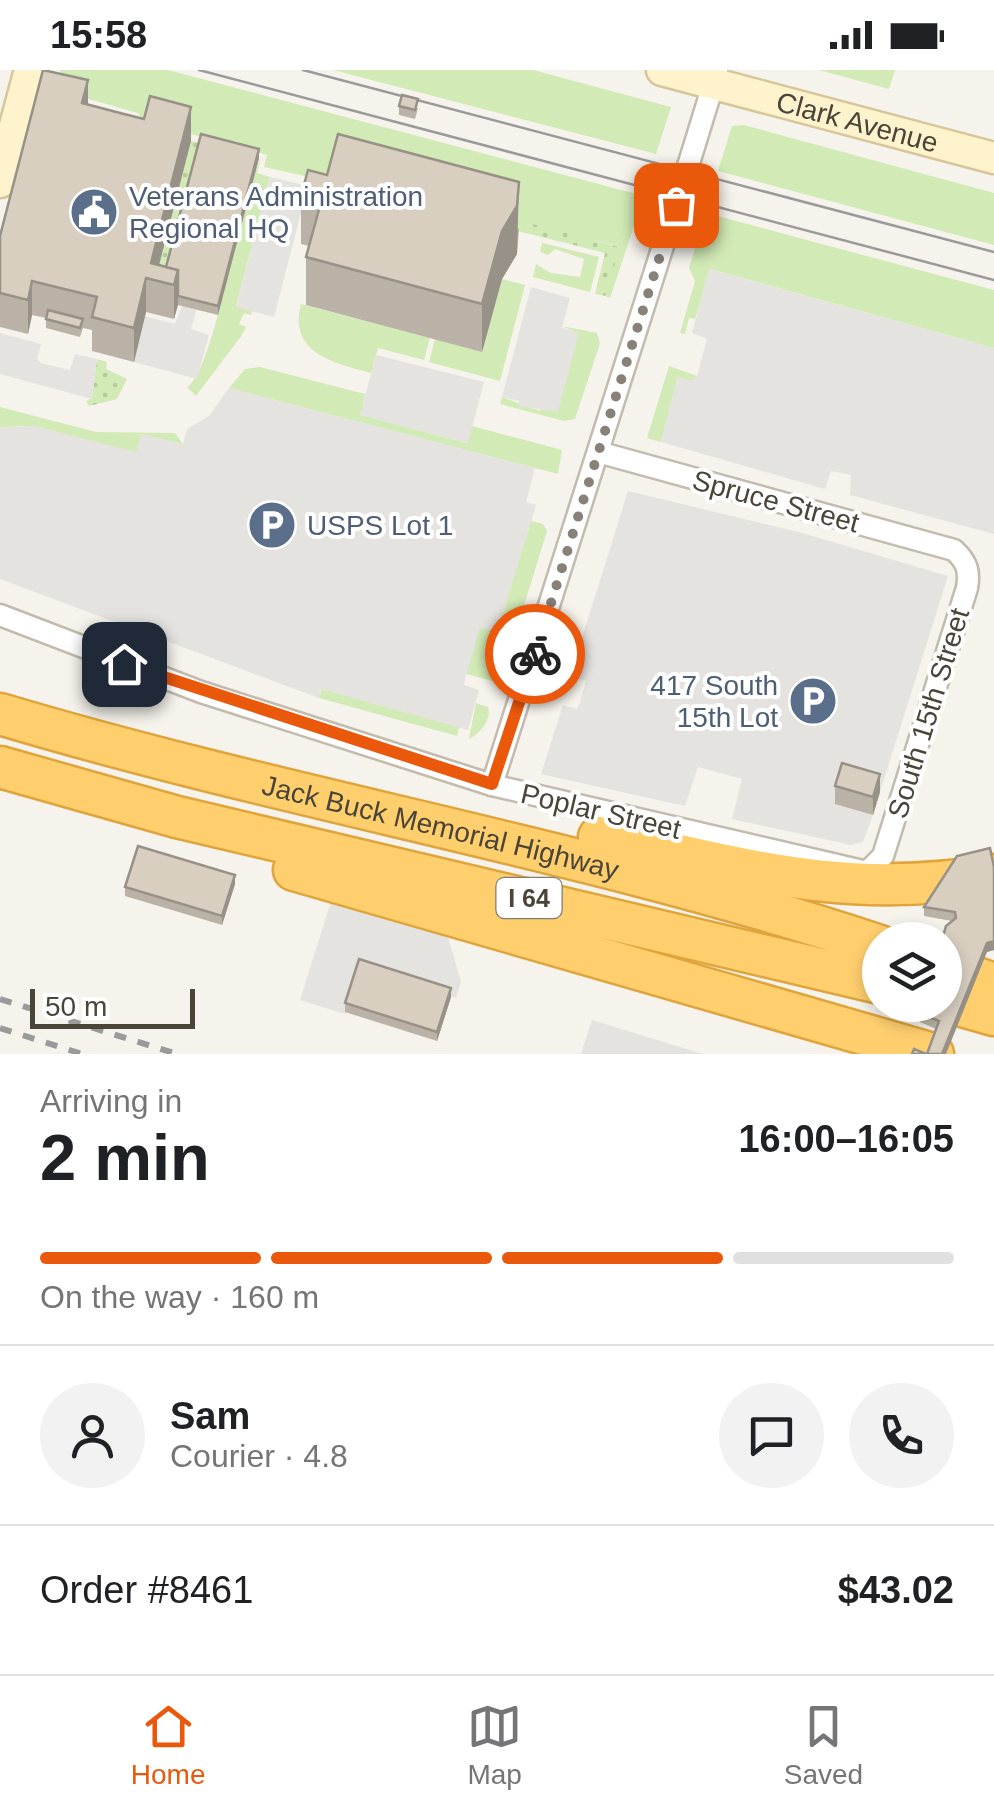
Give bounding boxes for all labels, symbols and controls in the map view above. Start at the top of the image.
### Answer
text: 15:58 [50,14,147,56]
street label: Clark Avenue [773,86,941,158]
pin [634,163,719,248]
icon: bag [649,178,704,233]
place label: Veterans Administration Regional HQ [129,181,423,244]
public building icon: Veterans Administration Regional HQ [68,186,120,238]
street label: Spruce Street [689,464,863,539]
parking icon: USPS Lot 1 [246,499,298,551]
place label: USPS Lot 1 [307,510,453,541]
courier [485,604,585,704]
street label: South 15th Street [882,604,975,822]
pin [82,622,167,707]
icon: bike [508,627,563,682]
icon: home [97,637,152,692]
place label: 417 South 15th Lot [650,670,778,733]
parking icon: 417 South 15th Lot [787,675,839,727]
street label: Jack Buck Memorial Highway [259,770,622,886]
street label: Poplar Street [518,778,684,845]
road number: I 64 [496,878,562,918]
map controls [862,922,962,1022]
button: layers [862,922,962,1022]
scale bar [30,984,195,1028]
text: 50 m [45,991,107,1022]
text: Arriving in [40,1083,182,1119]
text: 16:00–16:05 [738,1118,954,1160]
text: 2 min [40,1121,210,1194]
text: On the way · 160 m [40,1279,319,1315]
button: person [40,1383,145,1488]
button: chat [719,1383,824,1488]
button: phone [849,1383,954,1488]
text: Sam [170,1395,250,1437]
text: Courier · 4.8 [170,1438,348,1474]
text: Order #8461 [40,1569,253,1611]
text: $43.02 [838,1569,954,1611]
tab: Home [131,1699,206,1791]
tab: Map [467,1699,522,1791]
tab: Saved [784,1699,863,1791]

